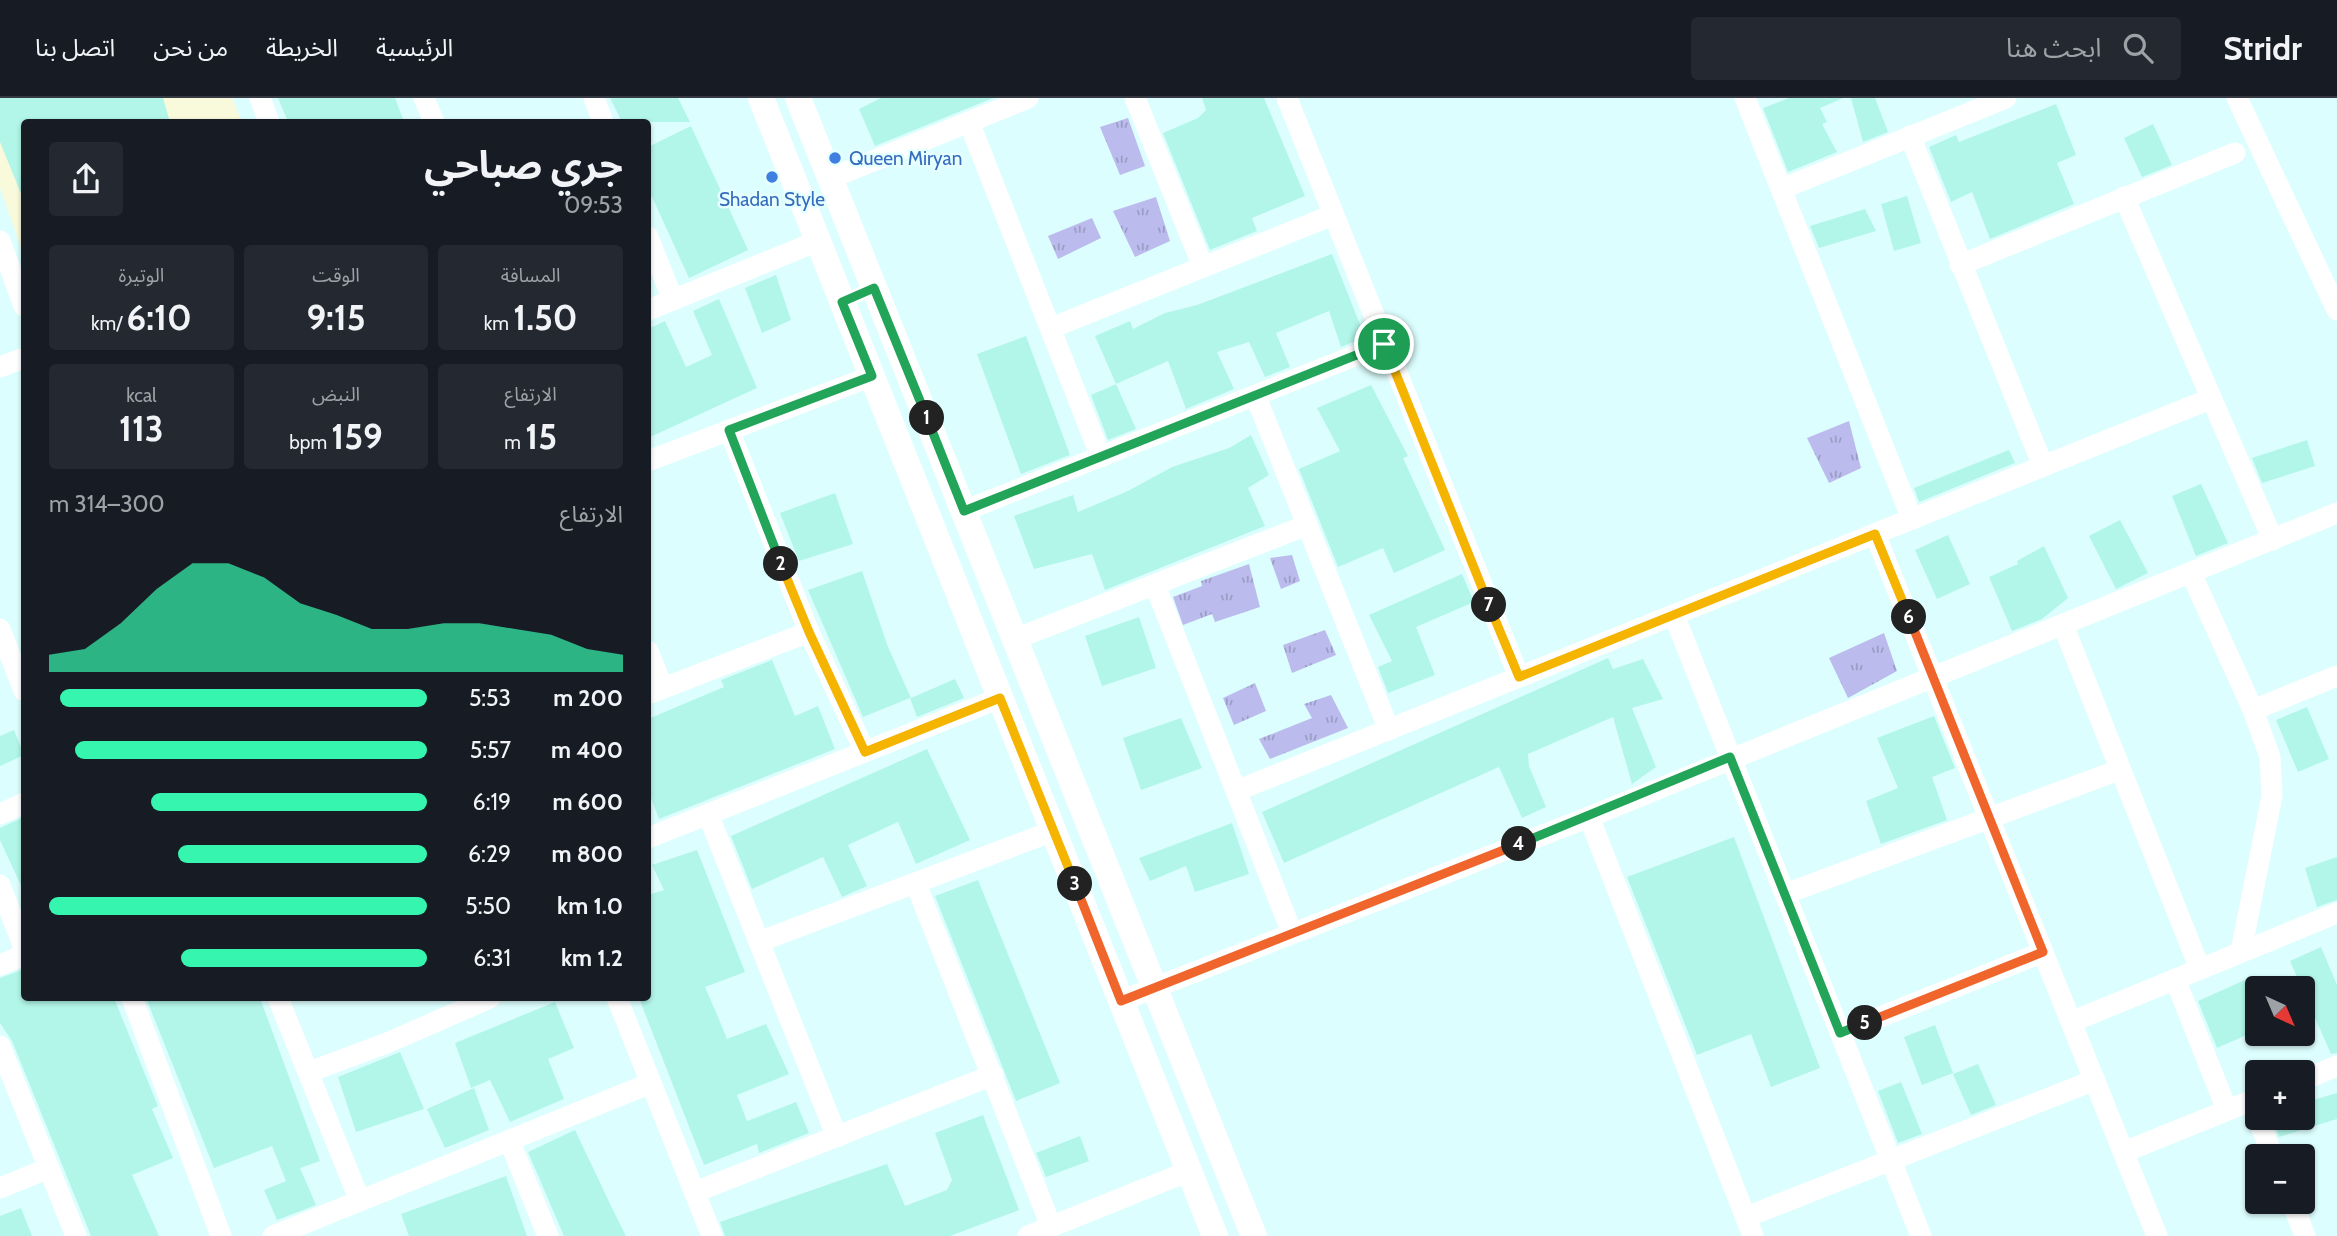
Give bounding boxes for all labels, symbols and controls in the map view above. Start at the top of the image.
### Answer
search box [1691,17,2181,80]
text: Stridr [2223,28,2302,68]
icon: search [2119,29,2157,67]
text: ابحث هنا [2006,32,2101,64]
text: اتصل بنا [35,33,115,62]
text: من نحن [153,33,228,62]
text: الخريطة [266,33,338,62]
text: الرئيسية [376,33,453,62]
text: جري صباحي [424,141,623,188]
button: share [49,142,123,216]
place label: Queen Miryan [849,147,962,170]
marker: Queen Miryan [827,150,843,166]
marker: Shadan Style [764,169,780,185]
place label: Shadan Style [719,188,825,211]
text: 09:53 [564,191,623,219]
text: الوتيرة [119,264,164,287]
text: الوقت [312,264,360,287]
text: المسافة [501,264,561,287]
text: 6:10 [127,296,192,339]
text: 9:15 [306,296,366,339]
text: 1.50 [513,296,578,339]
text: /km [91,312,127,335]
text: km [484,312,513,335]
pin [1354,314,1414,374]
icon: arrive [1365,325,1403,363]
text: النبض [312,383,360,406]
text: الارتفاع [505,383,557,406]
text: kcal [126,384,157,407]
pin: 1 [909,400,944,436]
text: 1 [923,406,930,429]
text: 113 [119,407,164,450]
text: 159 [331,415,383,458]
text: 15 [525,415,557,458]
text: bpm [289,431,331,454]
text: m [504,431,525,454]
text: 300–314 m [49,490,165,518]
text: الارتفاع [560,500,623,528]
pin: 2 [764,546,798,582]
text: 2 [775,552,786,575]
pin: 7 [1472,588,1506,622]
text: 7 [1484,593,1493,616]
pin: 6 [1892,600,1926,634]
text: 6 [1903,605,1914,628]
text: 5:53 [469,684,511,712]
text: 200 m [553,684,623,712]
text: 5:57 [470,736,511,764]
text: 400 m [551,736,623,764]
text: 6:19 [473,788,511,816]
text: 600 m [552,788,623,816]
pin: 4 [1502,826,1536,862]
text: 4 [1513,832,1524,855]
text: 6:29 [468,840,511,868]
text: 800 m [551,840,623,868]
pin: 3 [1058,866,1092,902]
text: 3 [1069,872,1080,895]
text: 5:50 [465,892,511,920]
text: 1.0 km [557,892,623,920]
text: 6:31 [473,944,511,972]
text: 1.2 km [561,944,623,972]
north arrow [2245,976,2315,1046]
map controls [2245,976,2315,1214]
pin: 5 [1848,1006,1882,1040]
text: 5 [1859,1011,1870,1034]
button: + [2245,1060,2315,1130]
button: − [2245,1144,2315,1214]

